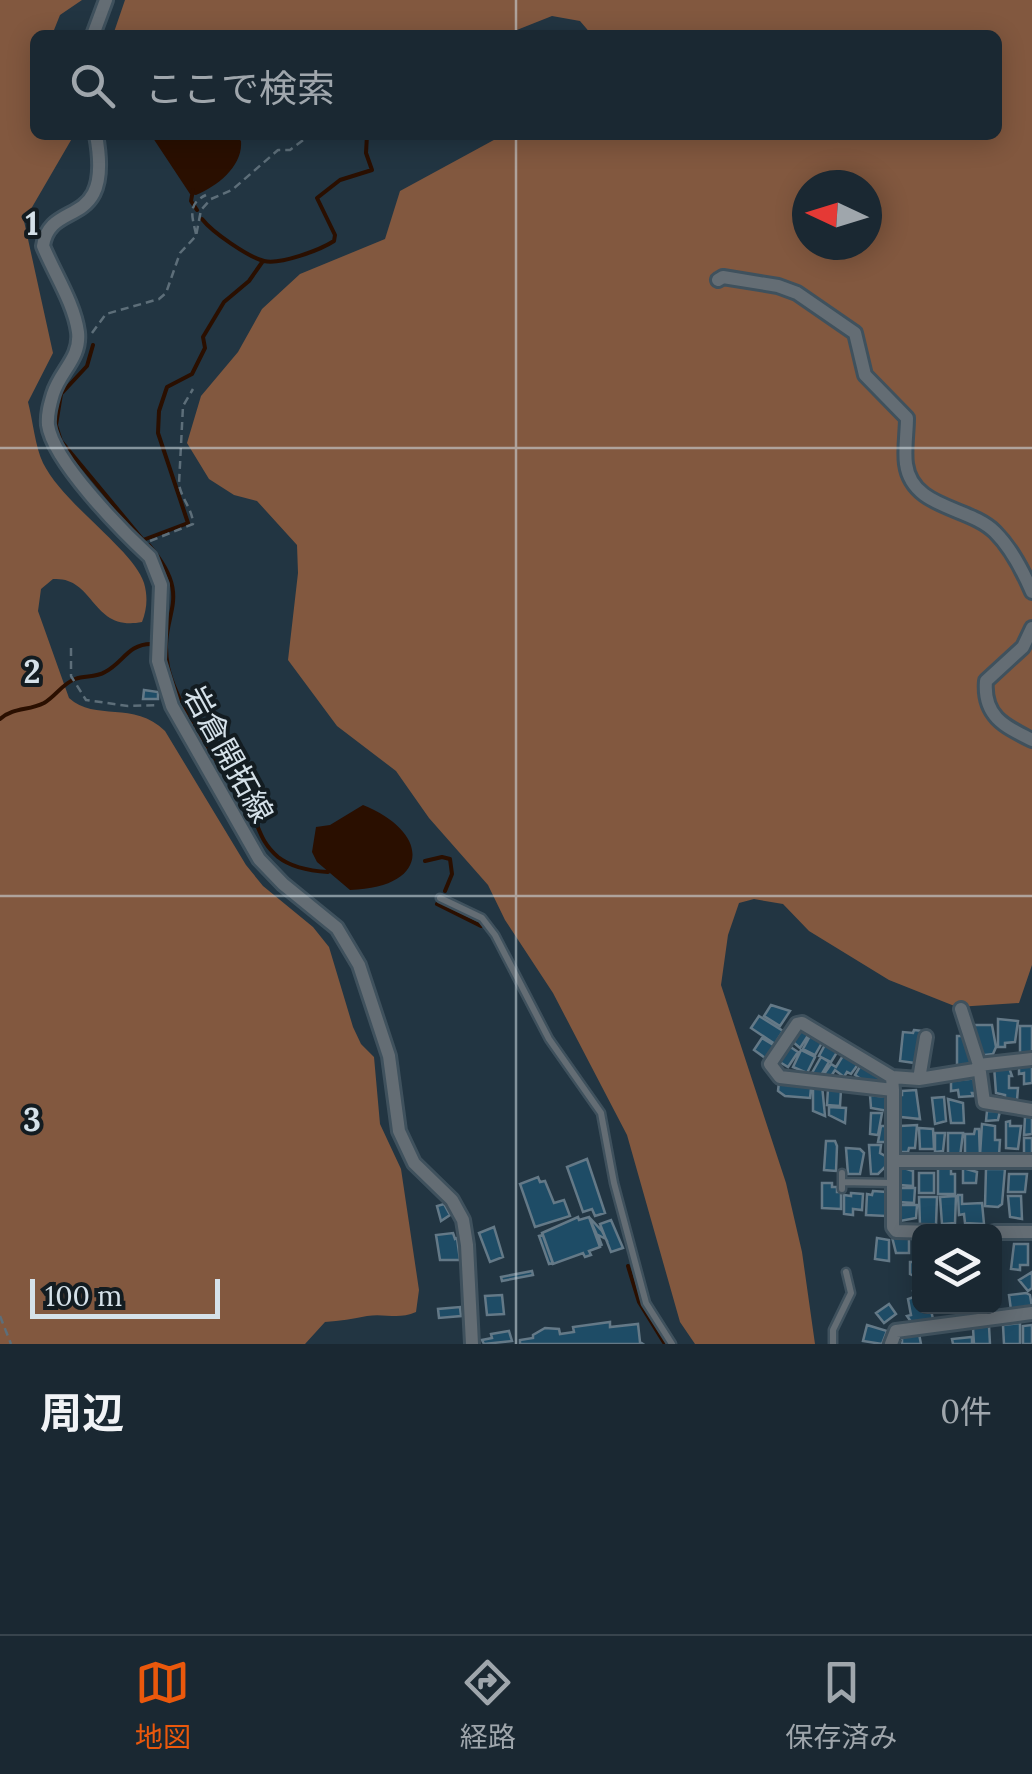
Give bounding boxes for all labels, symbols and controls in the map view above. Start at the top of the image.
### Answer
search box [30,30,1002,140]
icon: search [65,58,120,113]
text: ここで検索 [145,64,335,112]
north arrow [792,170,882,260]
text: 1 [26,203,39,244]
text: 2 [23,651,41,692]
street label: 岩倉開拓線 [176,679,282,829]
text: 3 [23,1099,41,1140]
map controls [912,1224,1002,1314]
button: layers [912,1224,1002,1314]
scale bar [30,1274,220,1318]
text: 100 m [45,1278,122,1314]
text: 周辺 [40,1386,124,1440]
text: 0件 [940,1391,992,1432]
tab: 地図 [135,1655,191,1755]
tab: 経路 [460,1655,516,1755]
tab: 保存済み [785,1655,897,1755]

